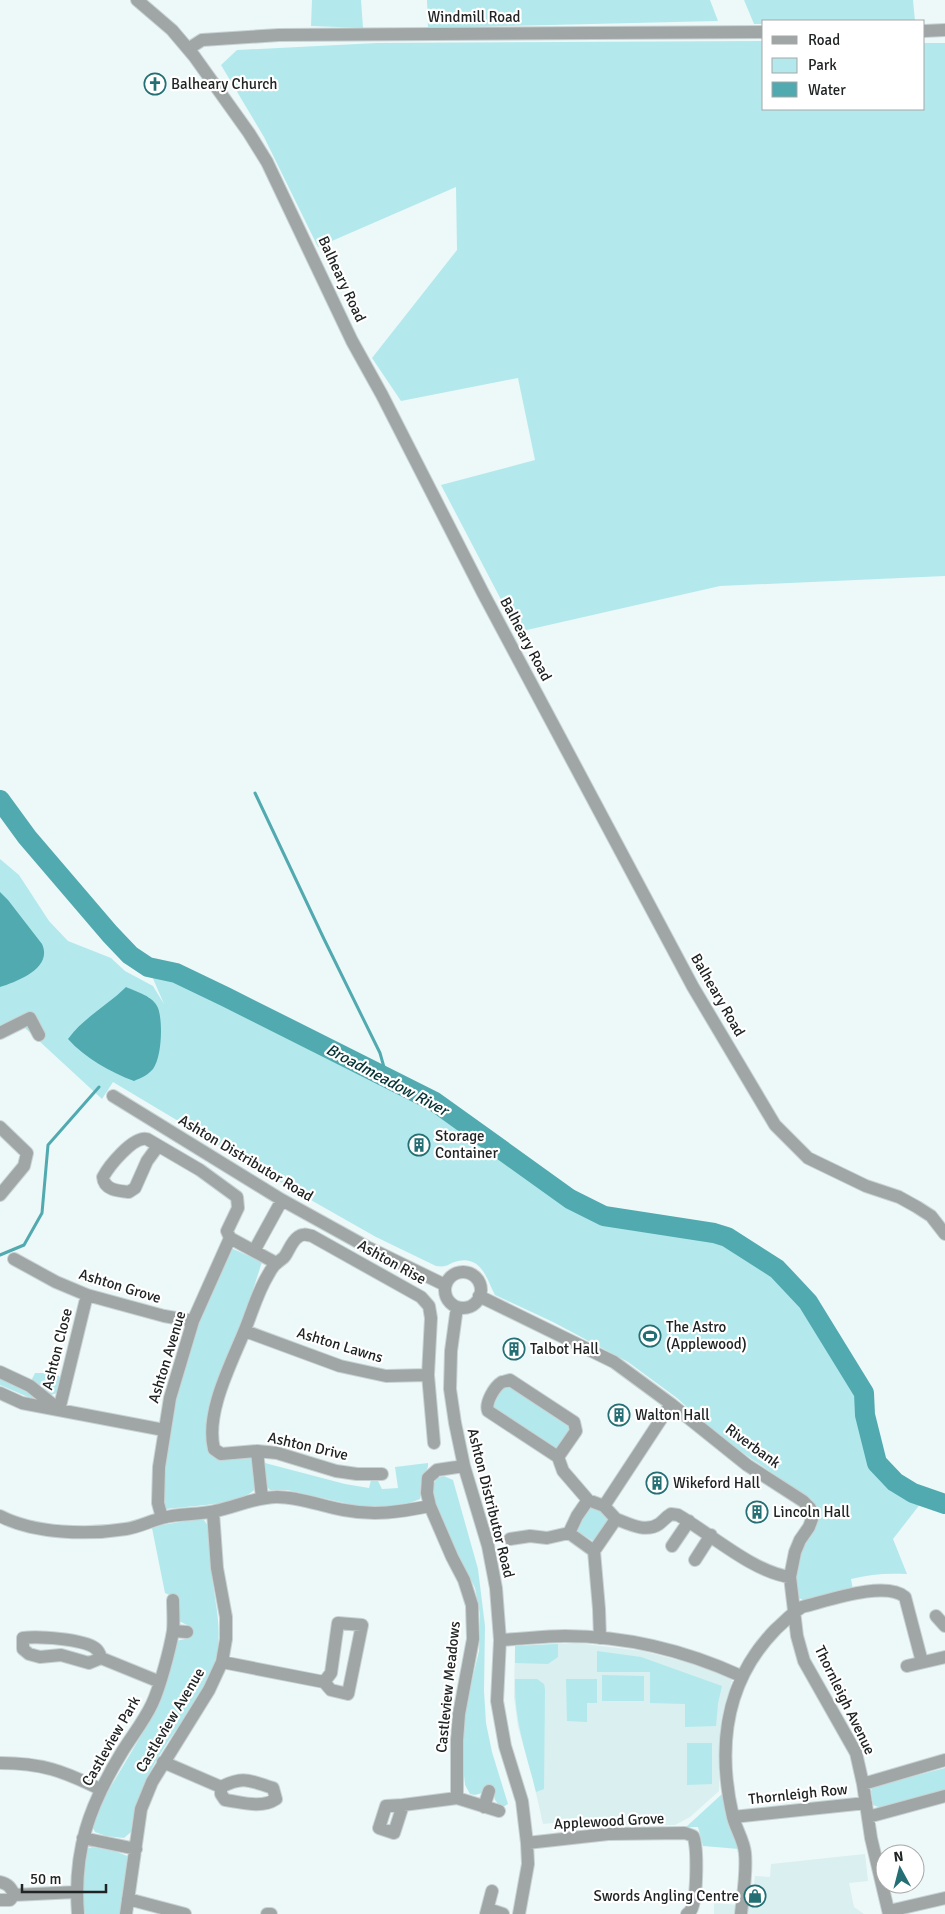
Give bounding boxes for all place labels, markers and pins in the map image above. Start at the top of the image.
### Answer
church icon: Balheary Church [143,72,167,96]
place label: Balheary Church [171,75,277,93]
place label: Storage Container [435,1127,499,1162]
building icon: Storage Container [407,1133,431,1157]
place label: The Astro (Applewood) [666,1318,747,1353]
sports icon: The Astro (Applewood) [638,1324,662,1348]
building icon: Talbot Hall [502,1337,526,1361]
place label: Talbot Hall [530,1340,599,1358]
building icon: Walton Hall [607,1403,631,1427]
place label: Walton Hall [635,1406,710,1424]
building icon: Wikeford Hall [645,1471,669,1495]
place label: Wikeford Hall [673,1474,760,1492]
building icon: Lincoln Hall [745,1500,769,1524]
place label: Lincoln Hall [773,1503,850,1521]
shop icon: Swords Angling Centre [743,1884,767,1908]
place label: Swords Angling Centre [594,1887,739,1905]

